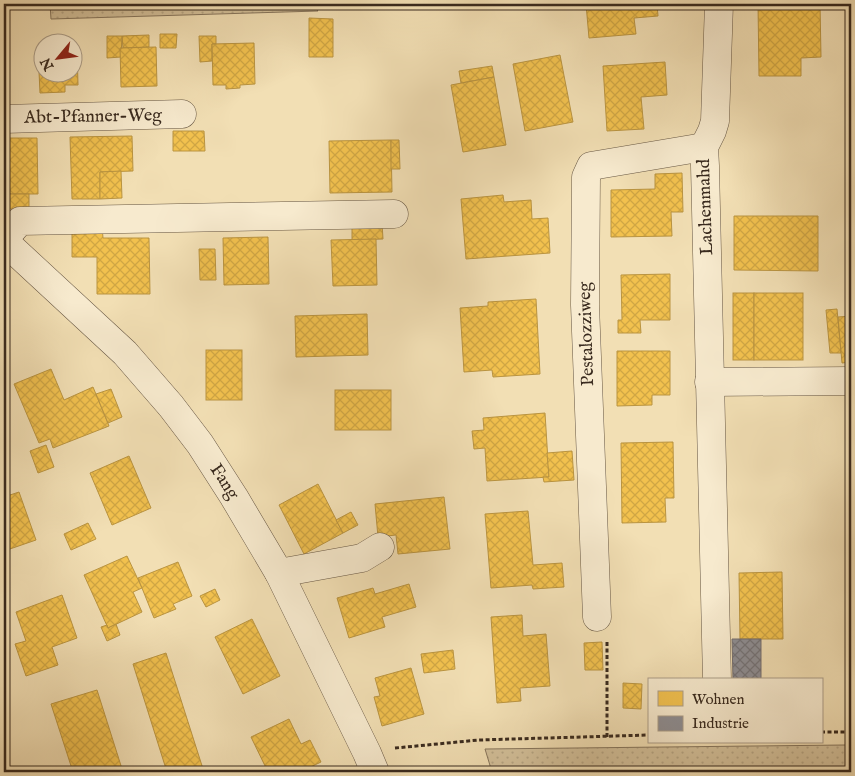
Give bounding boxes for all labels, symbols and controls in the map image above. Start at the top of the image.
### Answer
north arrow [32,32,82,82]
text: N [37,54,59,74]
street label: Abt-Pfanner-Weg [23,104,162,130]
street label: Lachenmahd [693,158,719,256]
street label: Pestalozziweg [574,281,600,387]
street label: Fang [204,460,244,505]
legend [648,678,822,744]
text: Wohnen [692,690,744,709]
text: Industrie [692,714,749,733]

